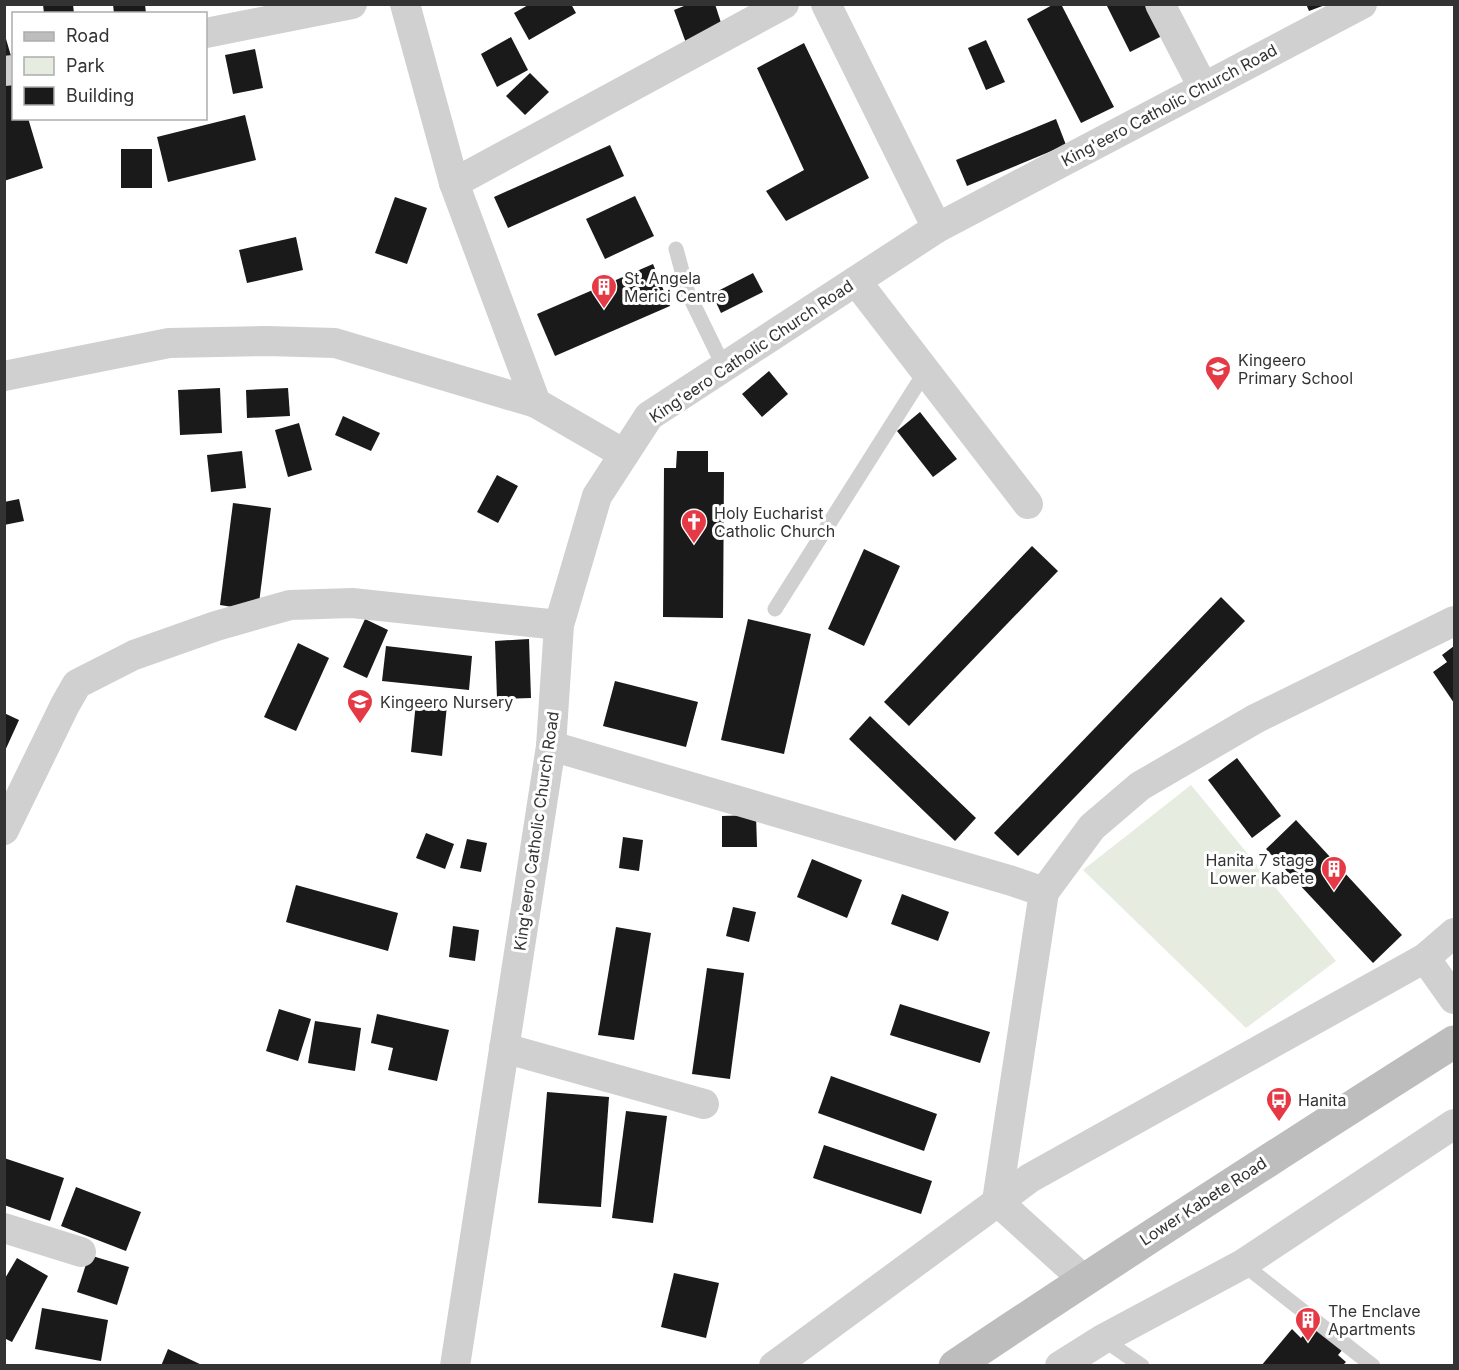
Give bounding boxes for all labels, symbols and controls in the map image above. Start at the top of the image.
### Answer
legend [12,12,207,120]
text: Road [66,25,109,46]
street label: King'eero Catholic Church Road [1058,39,1280,171]
text: Park [66,55,105,76]
text: Building [66,85,134,106]
place label: St. Angela Merici Centre [624,268,726,306]
building icon: St. Angela Merici Centre [589,272,619,310]
street label: King'eero Catholic Church Road [645,275,857,427]
place label: Kingeero Primary School [1238,350,1353,388]
school or university icon: Kingeero Primary School [1203,354,1233,392]
place label: Holy Eucharist Catholic Church [714,503,835,541]
church icon: Holy Eucharist Catholic Church [679,507,709,545]
school or university icon: Kingeero Nursery [345,687,375,725]
place label: Kingeero Nursery [380,692,513,712]
street label: King'eero Catholic Church Road [509,710,563,952]
place label: Hanita 7 stage Lower Kabete [1206,850,1314,888]
building icon: Hanita 7 stage Lower Kabete [1319,854,1349,892]
bus stop icon: Hanita [1264,1085,1294,1123]
place label: Hanita [1298,1090,1347,1110]
street label: Lower Kabete Road [1136,1152,1270,1250]
place label: The Enclave Apartments [1328,1301,1420,1339]
building icon: The Enclave Apartments [1293,1305,1323,1343]

